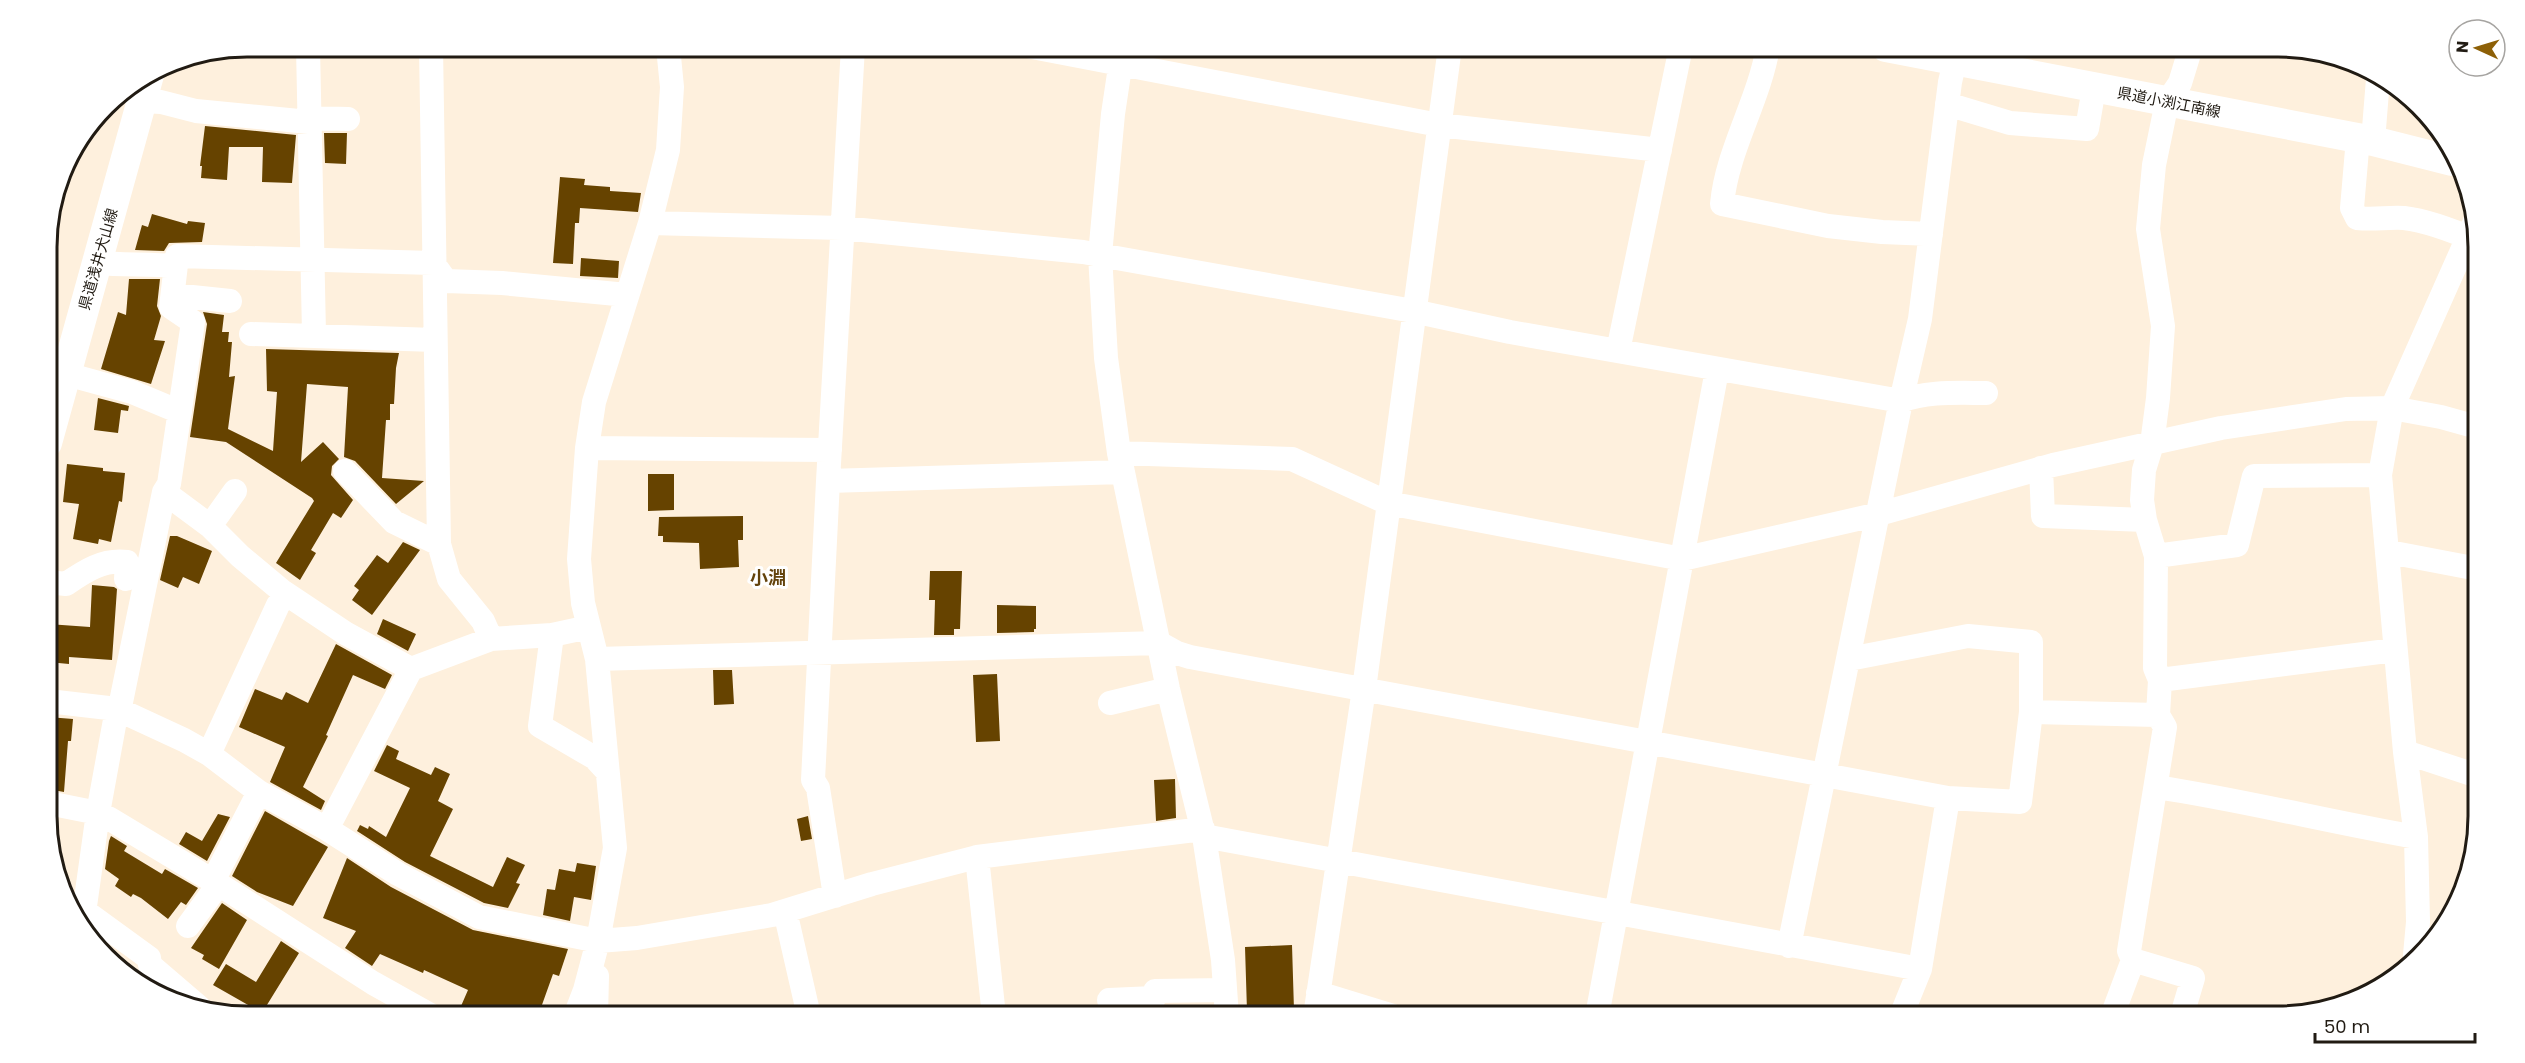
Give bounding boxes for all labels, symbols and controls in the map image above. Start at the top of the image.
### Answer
north arrow [2447,18,2507,78]
text: N [2451,40,2474,54]
street label: 県道小渕江南線 [2115,82,2223,122]
street label: 県道浅井犬山線 [73,206,123,312]
district label: 小淵 [750,565,786,590]
scale bar [2315,1006,2476,1044]
text: 50 m [2324,1014,2370,1039]

